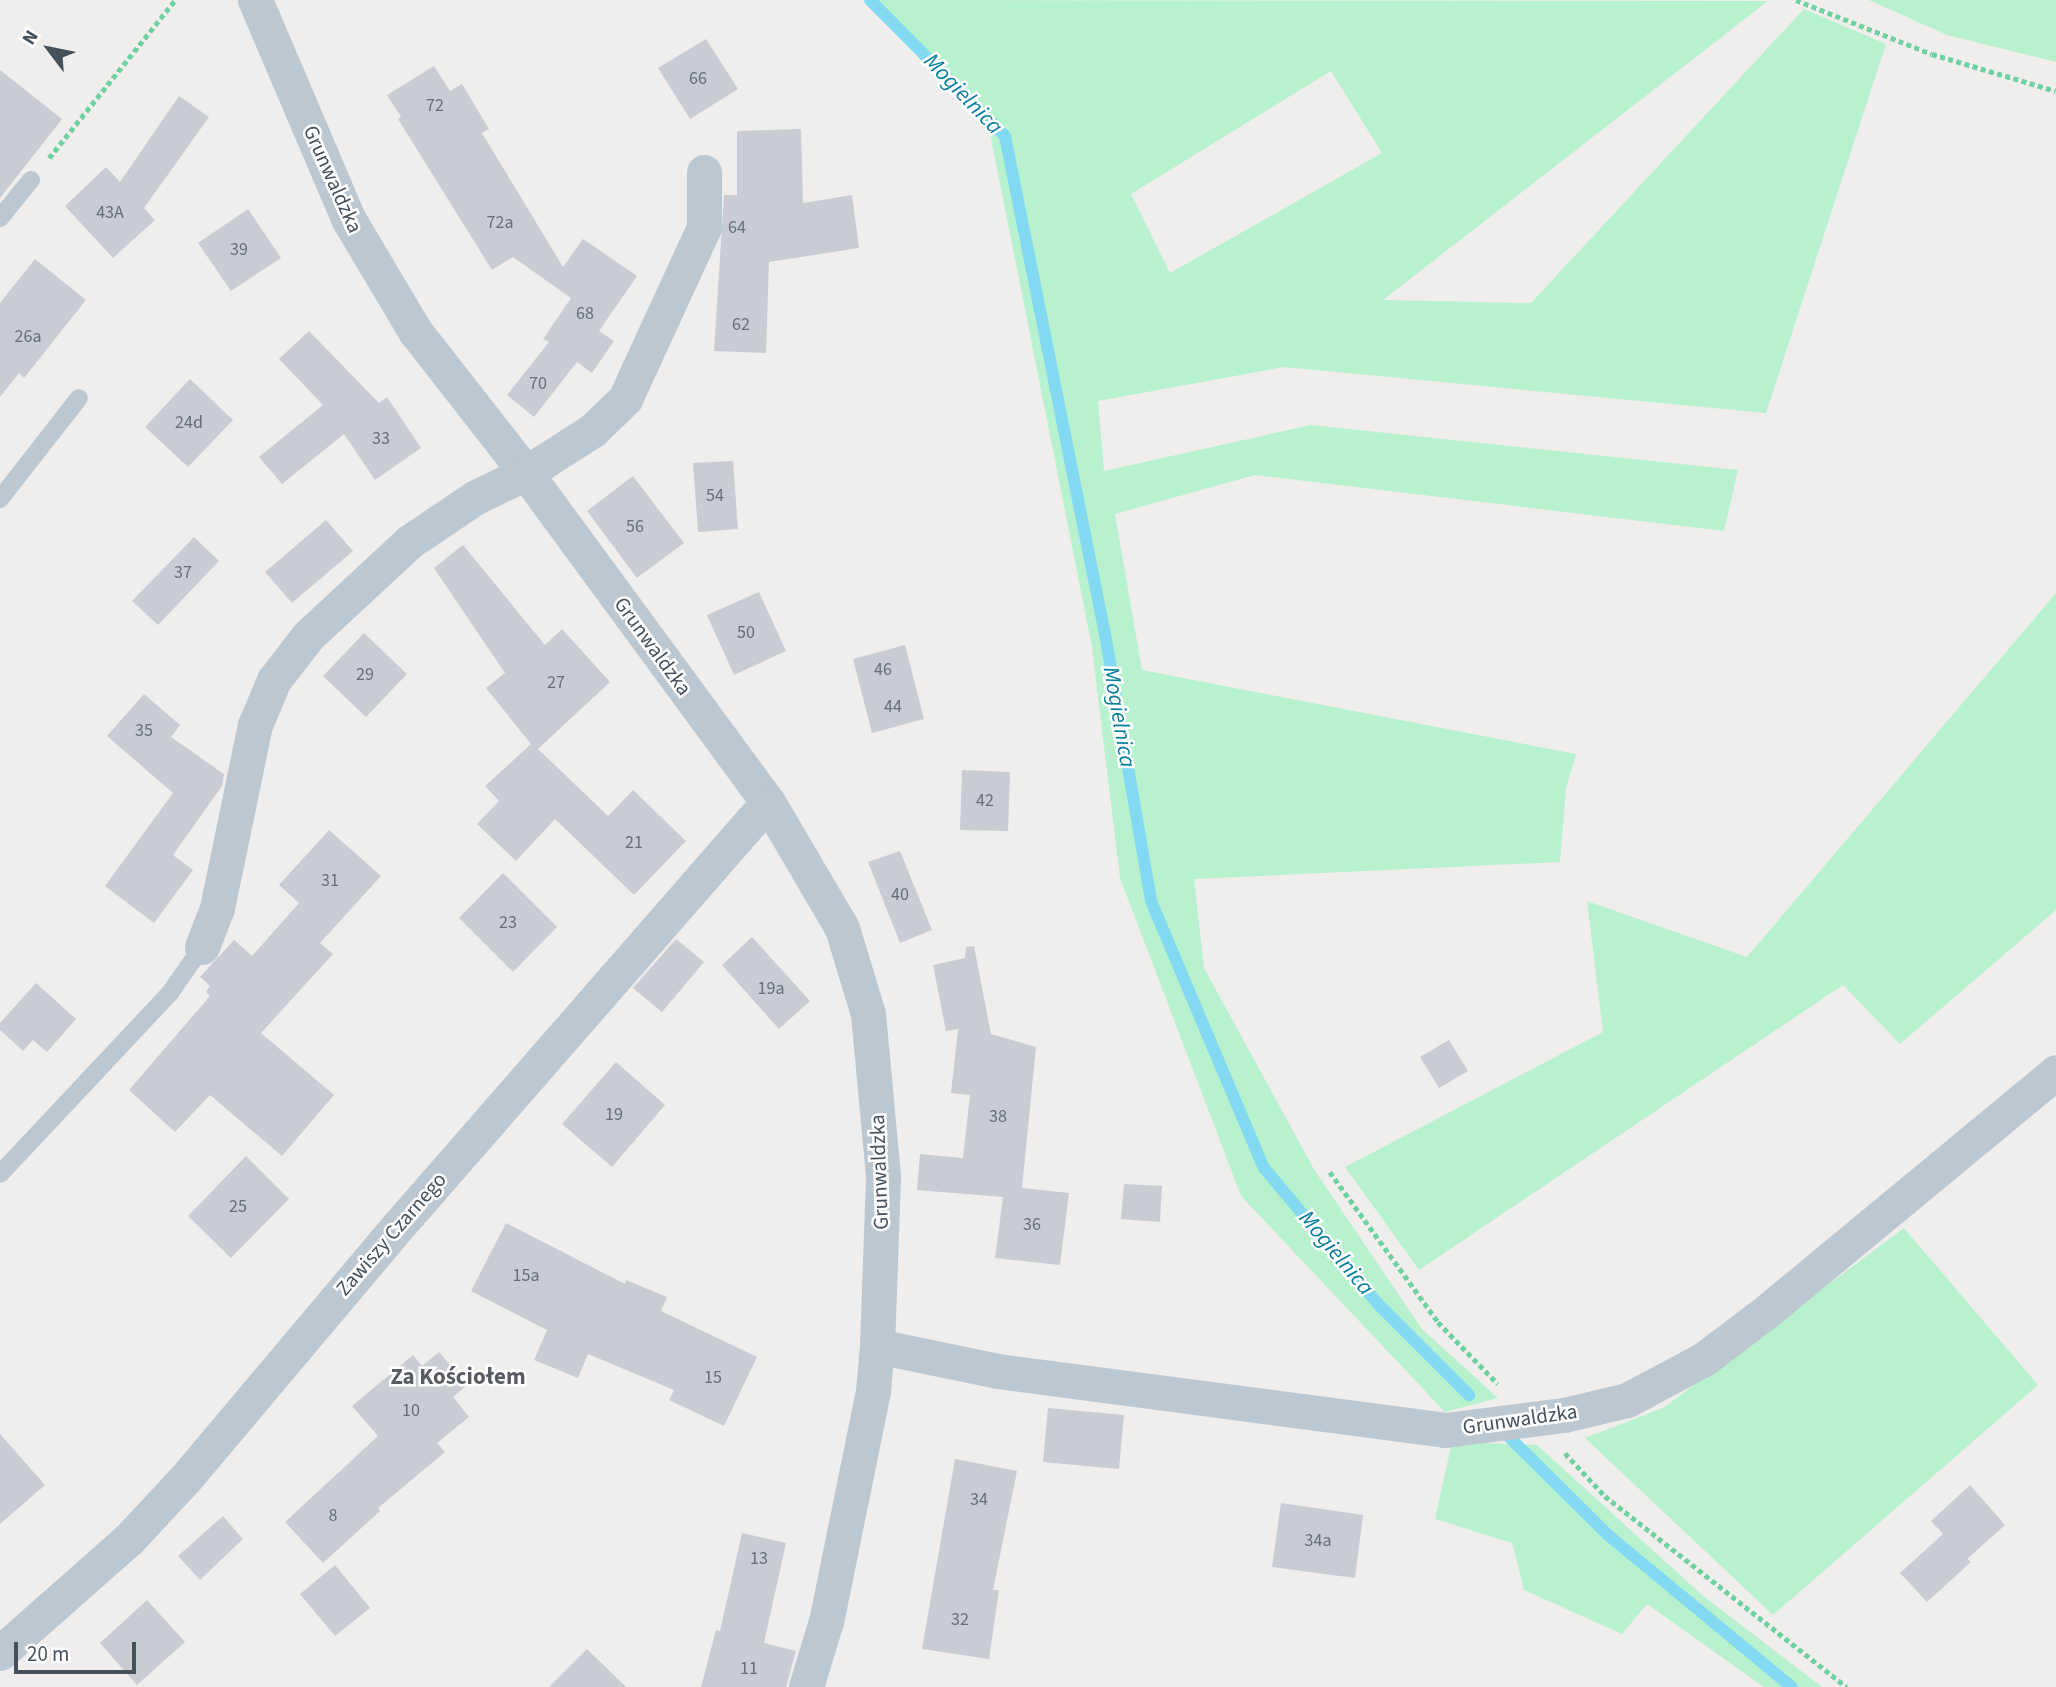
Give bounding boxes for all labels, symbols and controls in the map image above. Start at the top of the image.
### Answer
north arrow [14,14,84,84]
text: N [16,25,46,50]
water label: Mogielnica [918,48,1008,140]
house number: 66 [689,68,707,90]
house number: 72 [426,95,444,117]
street label: Grunwaldzka [298,121,368,237]
house number: 43A [96,202,124,224]
house number: 72a [487,212,513,234]
house number: 64 [728,217,746,239]
house number: 39 [230,239,248,261]
house number: 68 [576,303,594,325]
house number: 62 [732,314,750,336]
house number: 26a [15,326,41,348]
house number: 70 [529,373,547,395]
house number: 24d [175,412,203,434]
house number: 33 [372,428,390,450]
house number: 54 [706,485,724,507]
house number: 56 [626,516,644,538]
house number: 37 [174,562,192,584]
street label: Grunwaldzka [609,592,697,700]
house number: 50 [737,622,755,644]
house number: 46 [874,659,892,681]
house number: 29 [356,664,374,686]
water label: Mogielnica [1097,664,1141,770]
house number: 27 [547,672,565,694]
house number: 44 [884,696,902,718]
house number: 35 [135,720,153,742]
house number: 42 [976,790,994,812]
house number: 21 [625,832,643,854]
house number: 31 [321,870,339,892]
house number: 40 [891,884,909,906]
house number: 23 [499,912,517,934]
house number: 19a [758,978,784,1000]
house number: 19 [605,1104,623,1126]
house number: 38 [989,1106,1007,1128]
street label: Grunwaldzka [864,1114,894,1230]
street label: Zawiszy Czarnego [331,1167,451,1301]
house number: 25 [229,1196,247,1218]
water label: Mogielnica [1293,1205,1379,1301]
house number: 36 [1023,1214,1041,1236]
house number: 15a [513,1265,539,1287]
district label: Za Kościołem [390,1363,526,1391]
house number: 15 [704,1367,722,1389]
street label: Grunwaldzka [1461,1398,1579,1440]
house number: 10 [402,1400,420,1422]
house number: 34 [970,1489,988,1511]
house number: 8 [329,1505,337,1527]
house number: 34a [1305,1530,1331,1552]
house number: 13 [750,1548,768,1570]
house number: 32 [951,1609,969,1631]
scale bar [18,1628,140,1672]
text: 20 m [27,1639,69,1669]
house number: 11 [740,1658,758,1680]

